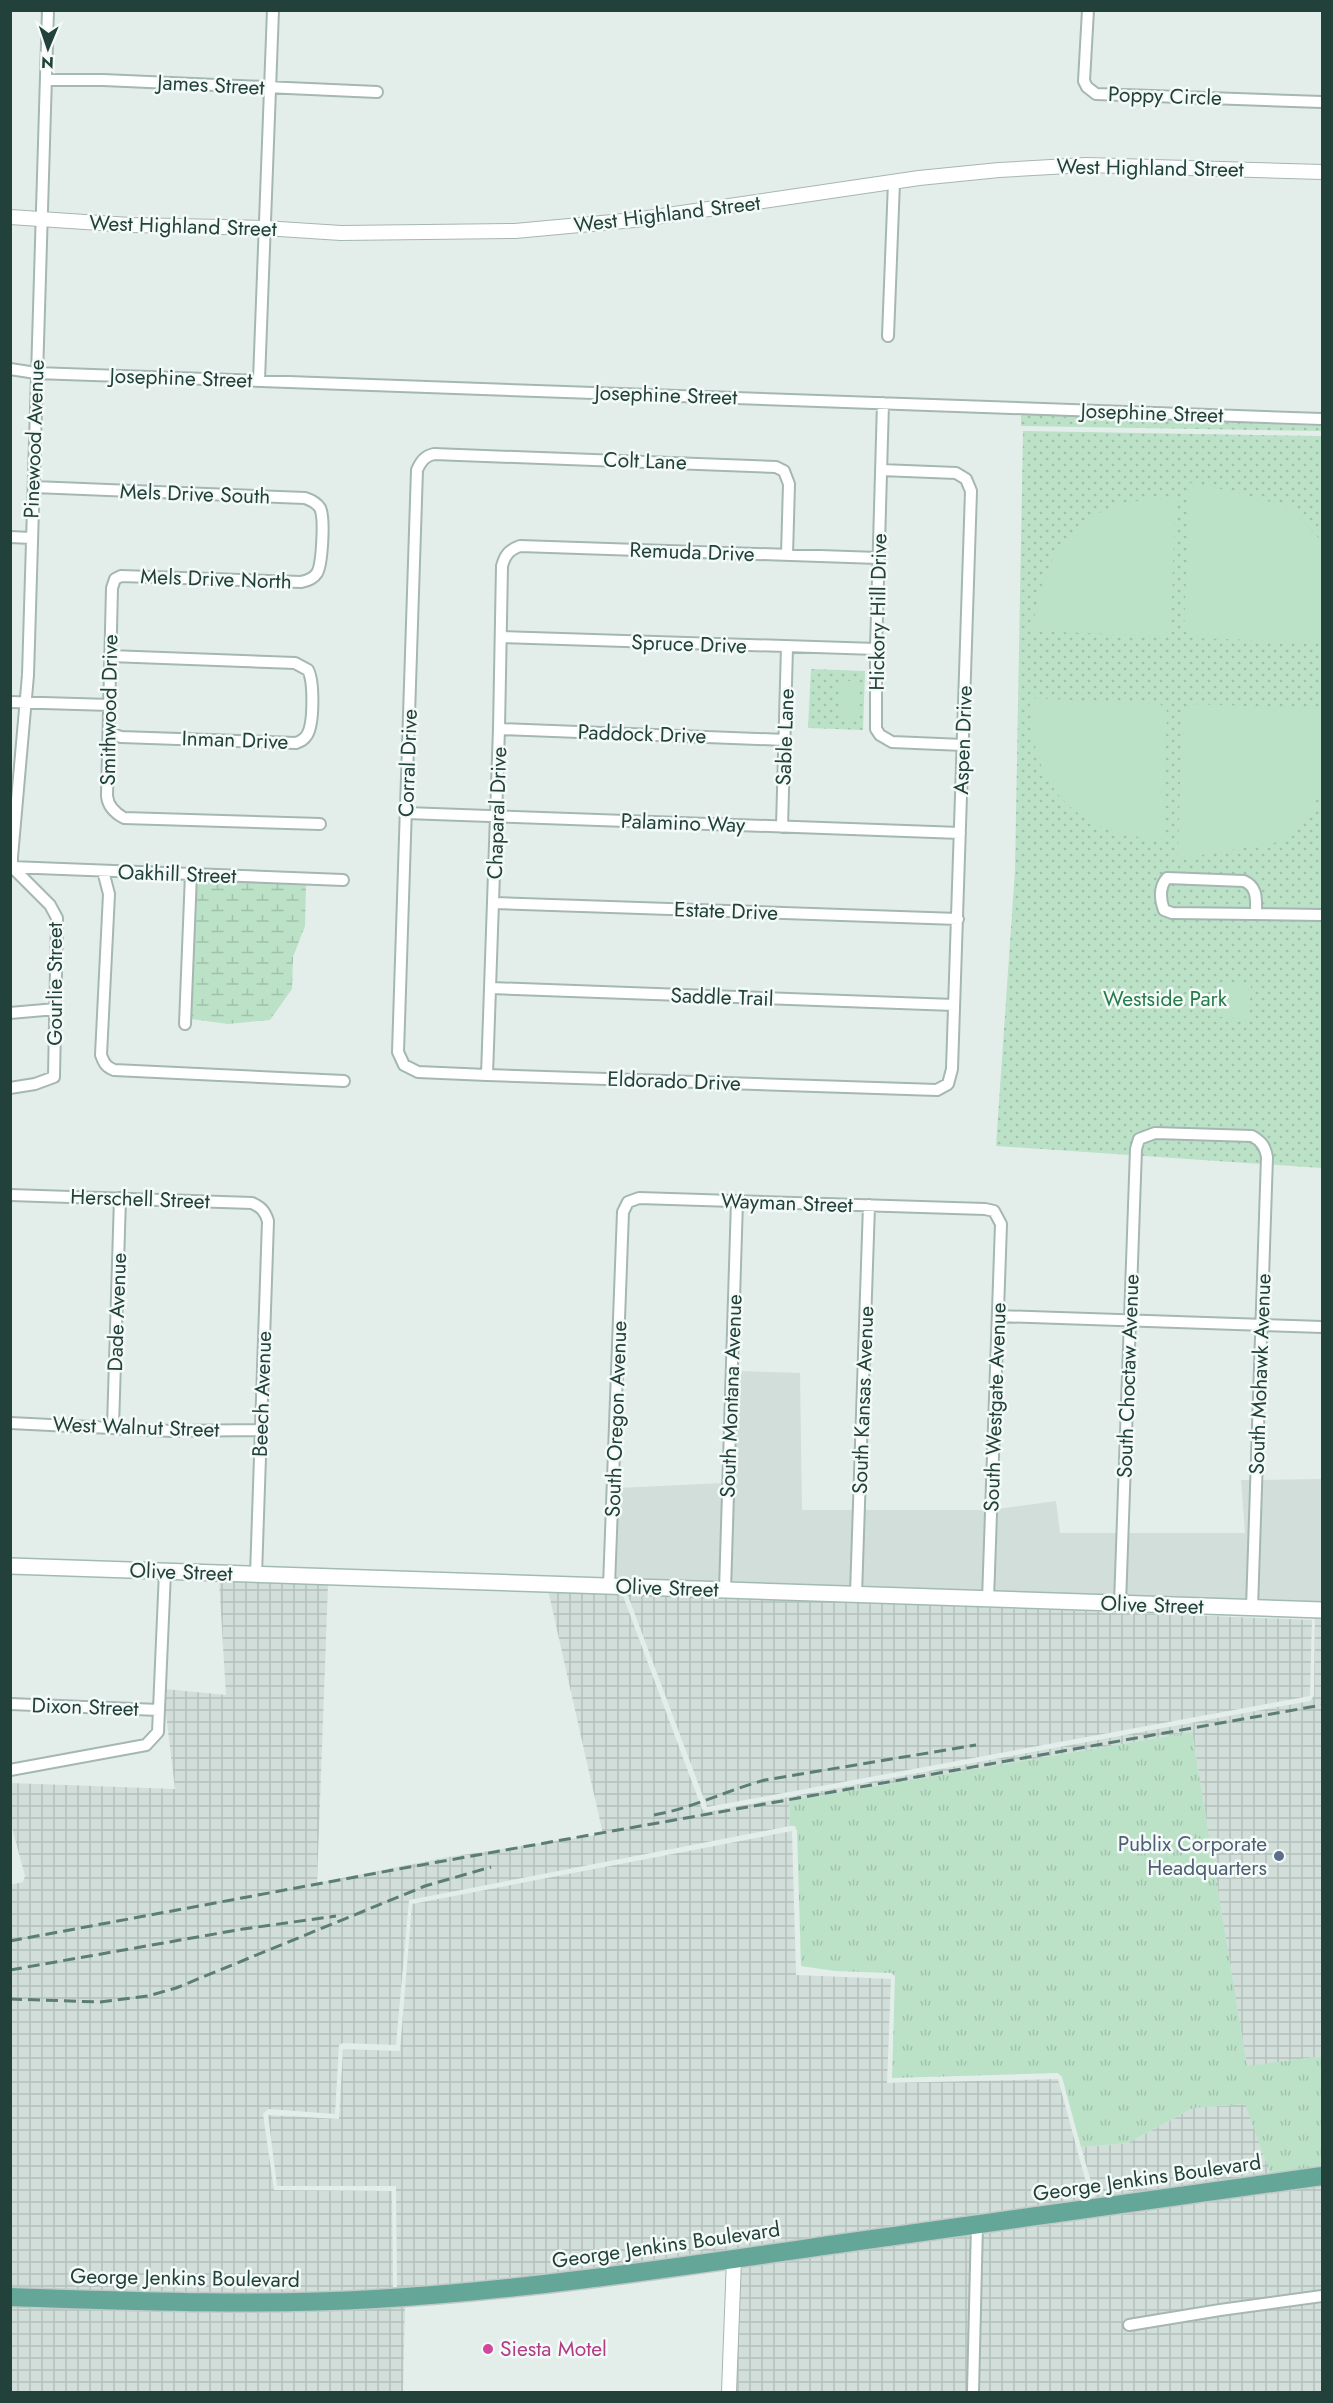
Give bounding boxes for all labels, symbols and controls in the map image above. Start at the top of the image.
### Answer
north arrow [18,18,78,78]
text: N [41,51,54,74]
street label: James Street [154,67,265,103]
street label: Poppy Circle [1108,79,1223,113]
street label: West Highland Street [1056,151,1244,185]
street label: West Highland Street [572,188,762,240]
street label: West Highland Street [89,208,277,244]
street label: Pinewood Avenue [16,359,52,519]
street label: Josephine Street [106,360,253,395]
street label: Josephine Street [591,377,738,412]
street label: Josephine Street [1077,395,1224,430]
street label: Colt Lane [603,445,687,477]
street label: Mels Drive South [119,476,271,512]
street label: Hickory Hill Drive [862,533,894,691]
street label: Remuda Drive [629,535,755,569]
street label: Mels Drive North [140,561,292,597]
street label: Spruce Drive [631,627,747,661]
street label: Smithwood Drive [93,634,125,786]
street label: Aspen Drive [946,685,980,795]
street label: Sable Lane [768,688,802,786]
street label: Corral Drive [391,708,425,818]
street label: Paddock Drive [577,717,707,751]
street label: Inman Drive [181,723,289,757]
street label: Chaparal Drive [480,746,514,880]
street label: Palamino Way [620,806,746,840]
street label: Oakhill Street [117,857,237,891]
street label: Estate Drive [674,894,779,928]
street label: Gourlie Street [40,922,70,1046]
street label: Saddle Trail [670,980,774,1014]
park label: Westside Park [1103,984,1228,1014]
street label: Eldorado Drive [607,1064,741,1098]
street label: Herschell Street [70,1182,210,1216]
street label: Wayman Street [721,1186,853,1220]
street label: Dade Avenue [100,1252,134,1372]
street label: South Choctaw Avenue [1109,1273,1147,1479]
street label: South Mohawk Avenue [1241,1273,1279,1475]
street label: South Montana Avenue [712,1293,750,1498]
street label: South Westgate Avenue [976,1302,1014,1512]
street label: South Kansas Avenue [845,1305,881,1495]
street label: South Oregon Avenue [598,1320,634,1518]
street label: Beech Avenue [245,1330,279,1458]
street label: West Walnut Street [52,1409,220,1445]
street label: Olive Street [129,1555,233,1589]
street label: Olive Street [615,1571,719,1605]
street label: Olive Street [1100,1588,1204,1622]
street label: Dixon Street [31,1690,139,1724]
place label: Publix Corporate Headquarters [1118,1829,1267,1883]
marker: Publix Corporate Headquarters [1272,1849,1286,1863]
street label: George Jenkins Boulevard [1031,2147,1263,2209]
street label: George Jenkins Boulevard [550,2214,782,2276]
street label: George Jenkins Boulevard [70,2261,300,2295]
place label: Siesta Motel [500,2334,607,2364]
marker: Siesta Motel [481,2342,495,2356]

